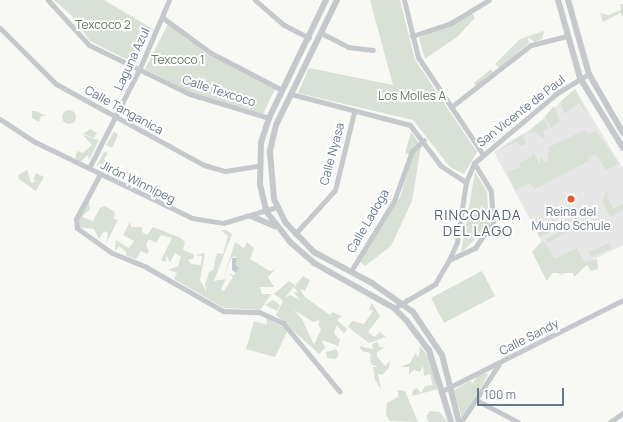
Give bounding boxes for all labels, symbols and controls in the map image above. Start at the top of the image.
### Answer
park label: Texcoco 2 [75,18,131,32]
street label: Laguna Azul [111,26,153,92]
park label: Texcoco 1 [151,53,205,67]
street label: Calle Texcoco [180,72,258,110]
street label: San Vicente de Paul [474,72,568,150]
street label: Calle Tanganica [82,83,166,137]
park label: Los Molles A [378,89,446,103]
street label: Calle Nyasa [317,121,347,187]
street label: Jirón Winnipeg [98,158,178,206]
street label: Calle Ladoga [344,187,392,255]
marker: Reina del Mundo Schule [566,194,576,204]
place label: Reina del Mundo Schule [531,205,611,233]
district label: RINCONADA DEL LAGO [434,207,522,240]
street label: Calle Sandy [497,316,561,358]
scale bar [479,380,566,406]
text: 100 m [484,386,516,403]

